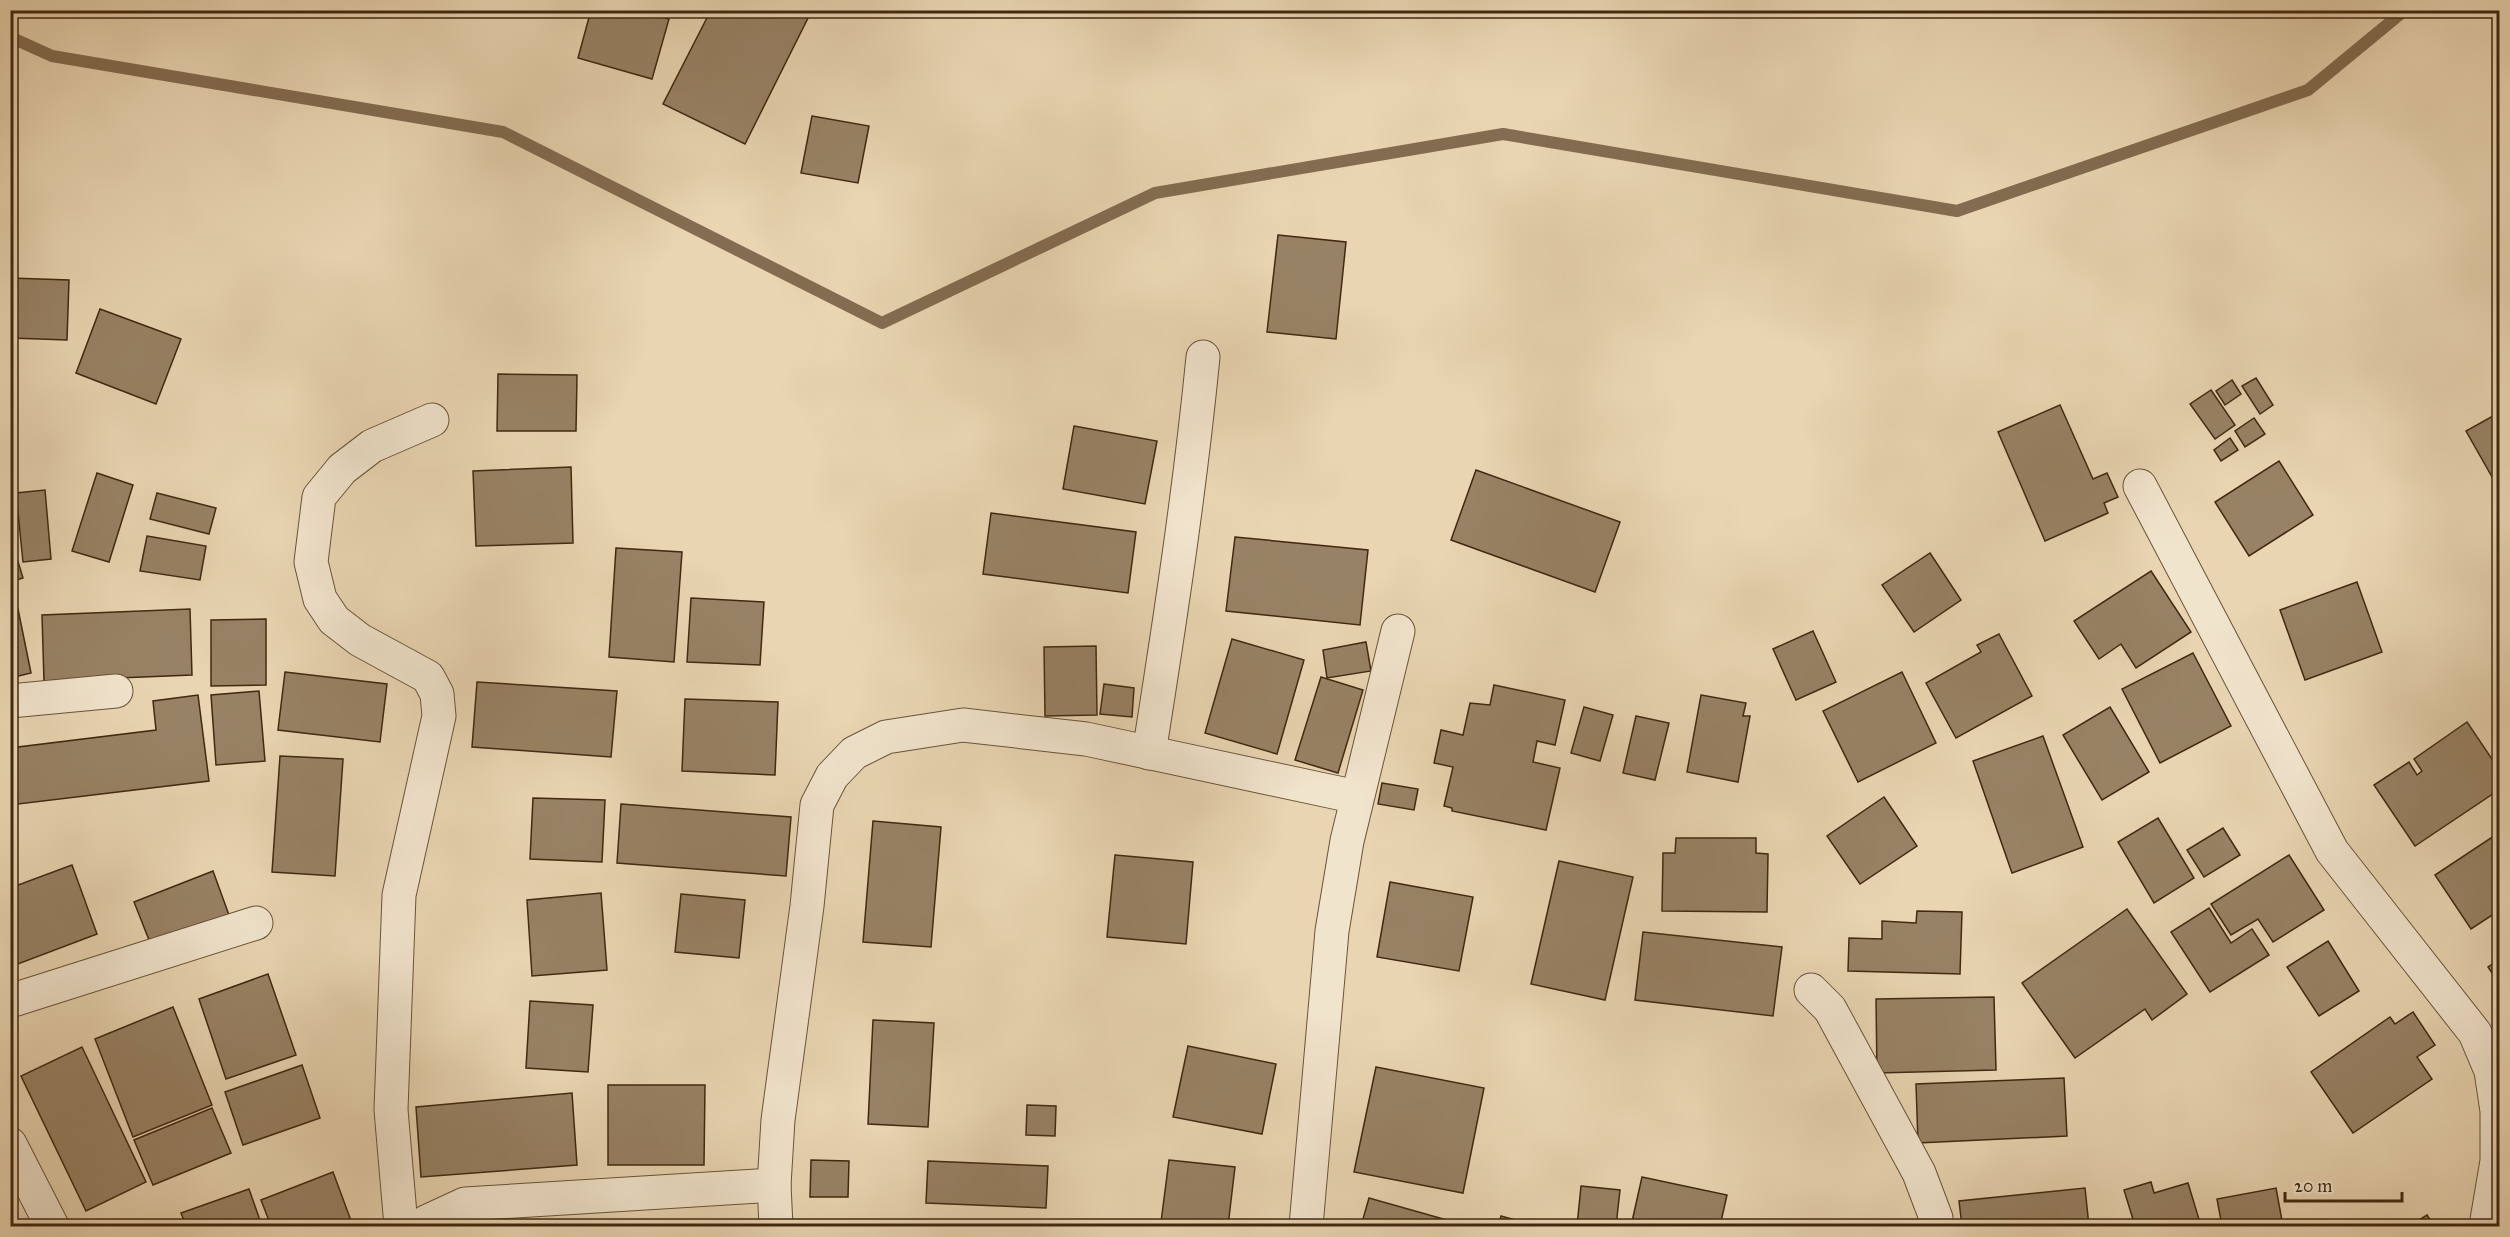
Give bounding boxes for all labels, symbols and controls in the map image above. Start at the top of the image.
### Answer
scale bar [2285,1165,2402,1203]
text: 20 m [2294,1175,2332,1197]

